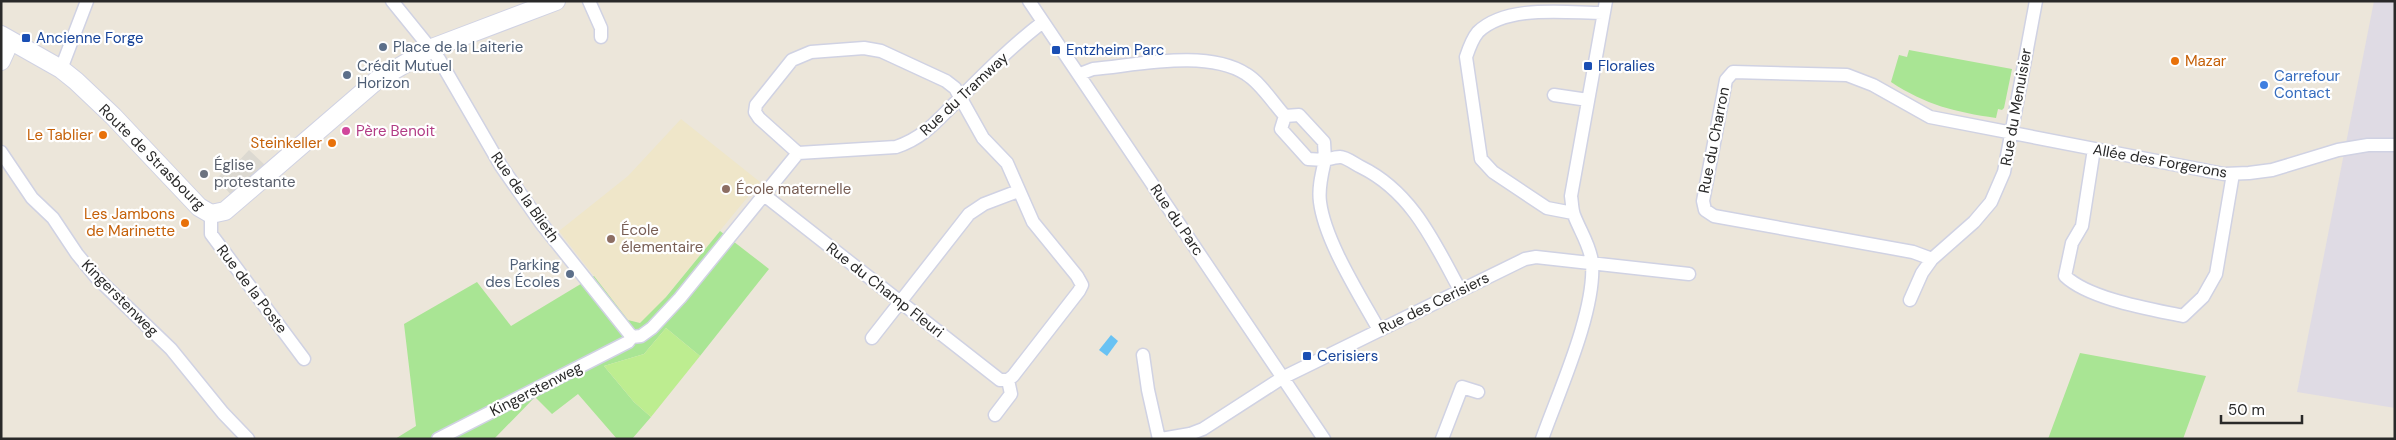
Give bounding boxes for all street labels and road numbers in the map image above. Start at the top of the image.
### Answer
street label: Rue du Menuisier [1996,46,2036,167]
street label: Rue du Tramway [915,47,1013,140]
street label: Rue du Charron [1694,85,1734,195]
street label: Route de Strasbourg [95,100,209,214]
street label: Allée des Forgerons [2091,139,2229,183]
street label: Rue de la Blieth [486,148,564,246]
street label: Rue du Parc [1146,180,1208,260]
street label: Rue du Champ Fleuri [822,238,948,342]
street label: Rue de la Poste [212,241,292,337]
street label: Kingerstenweg [77,255,163,341]
street label: Rue des Cerisiers [1375,268,1493,338]
street label: Kingerstenweg [486,357,586,421]

